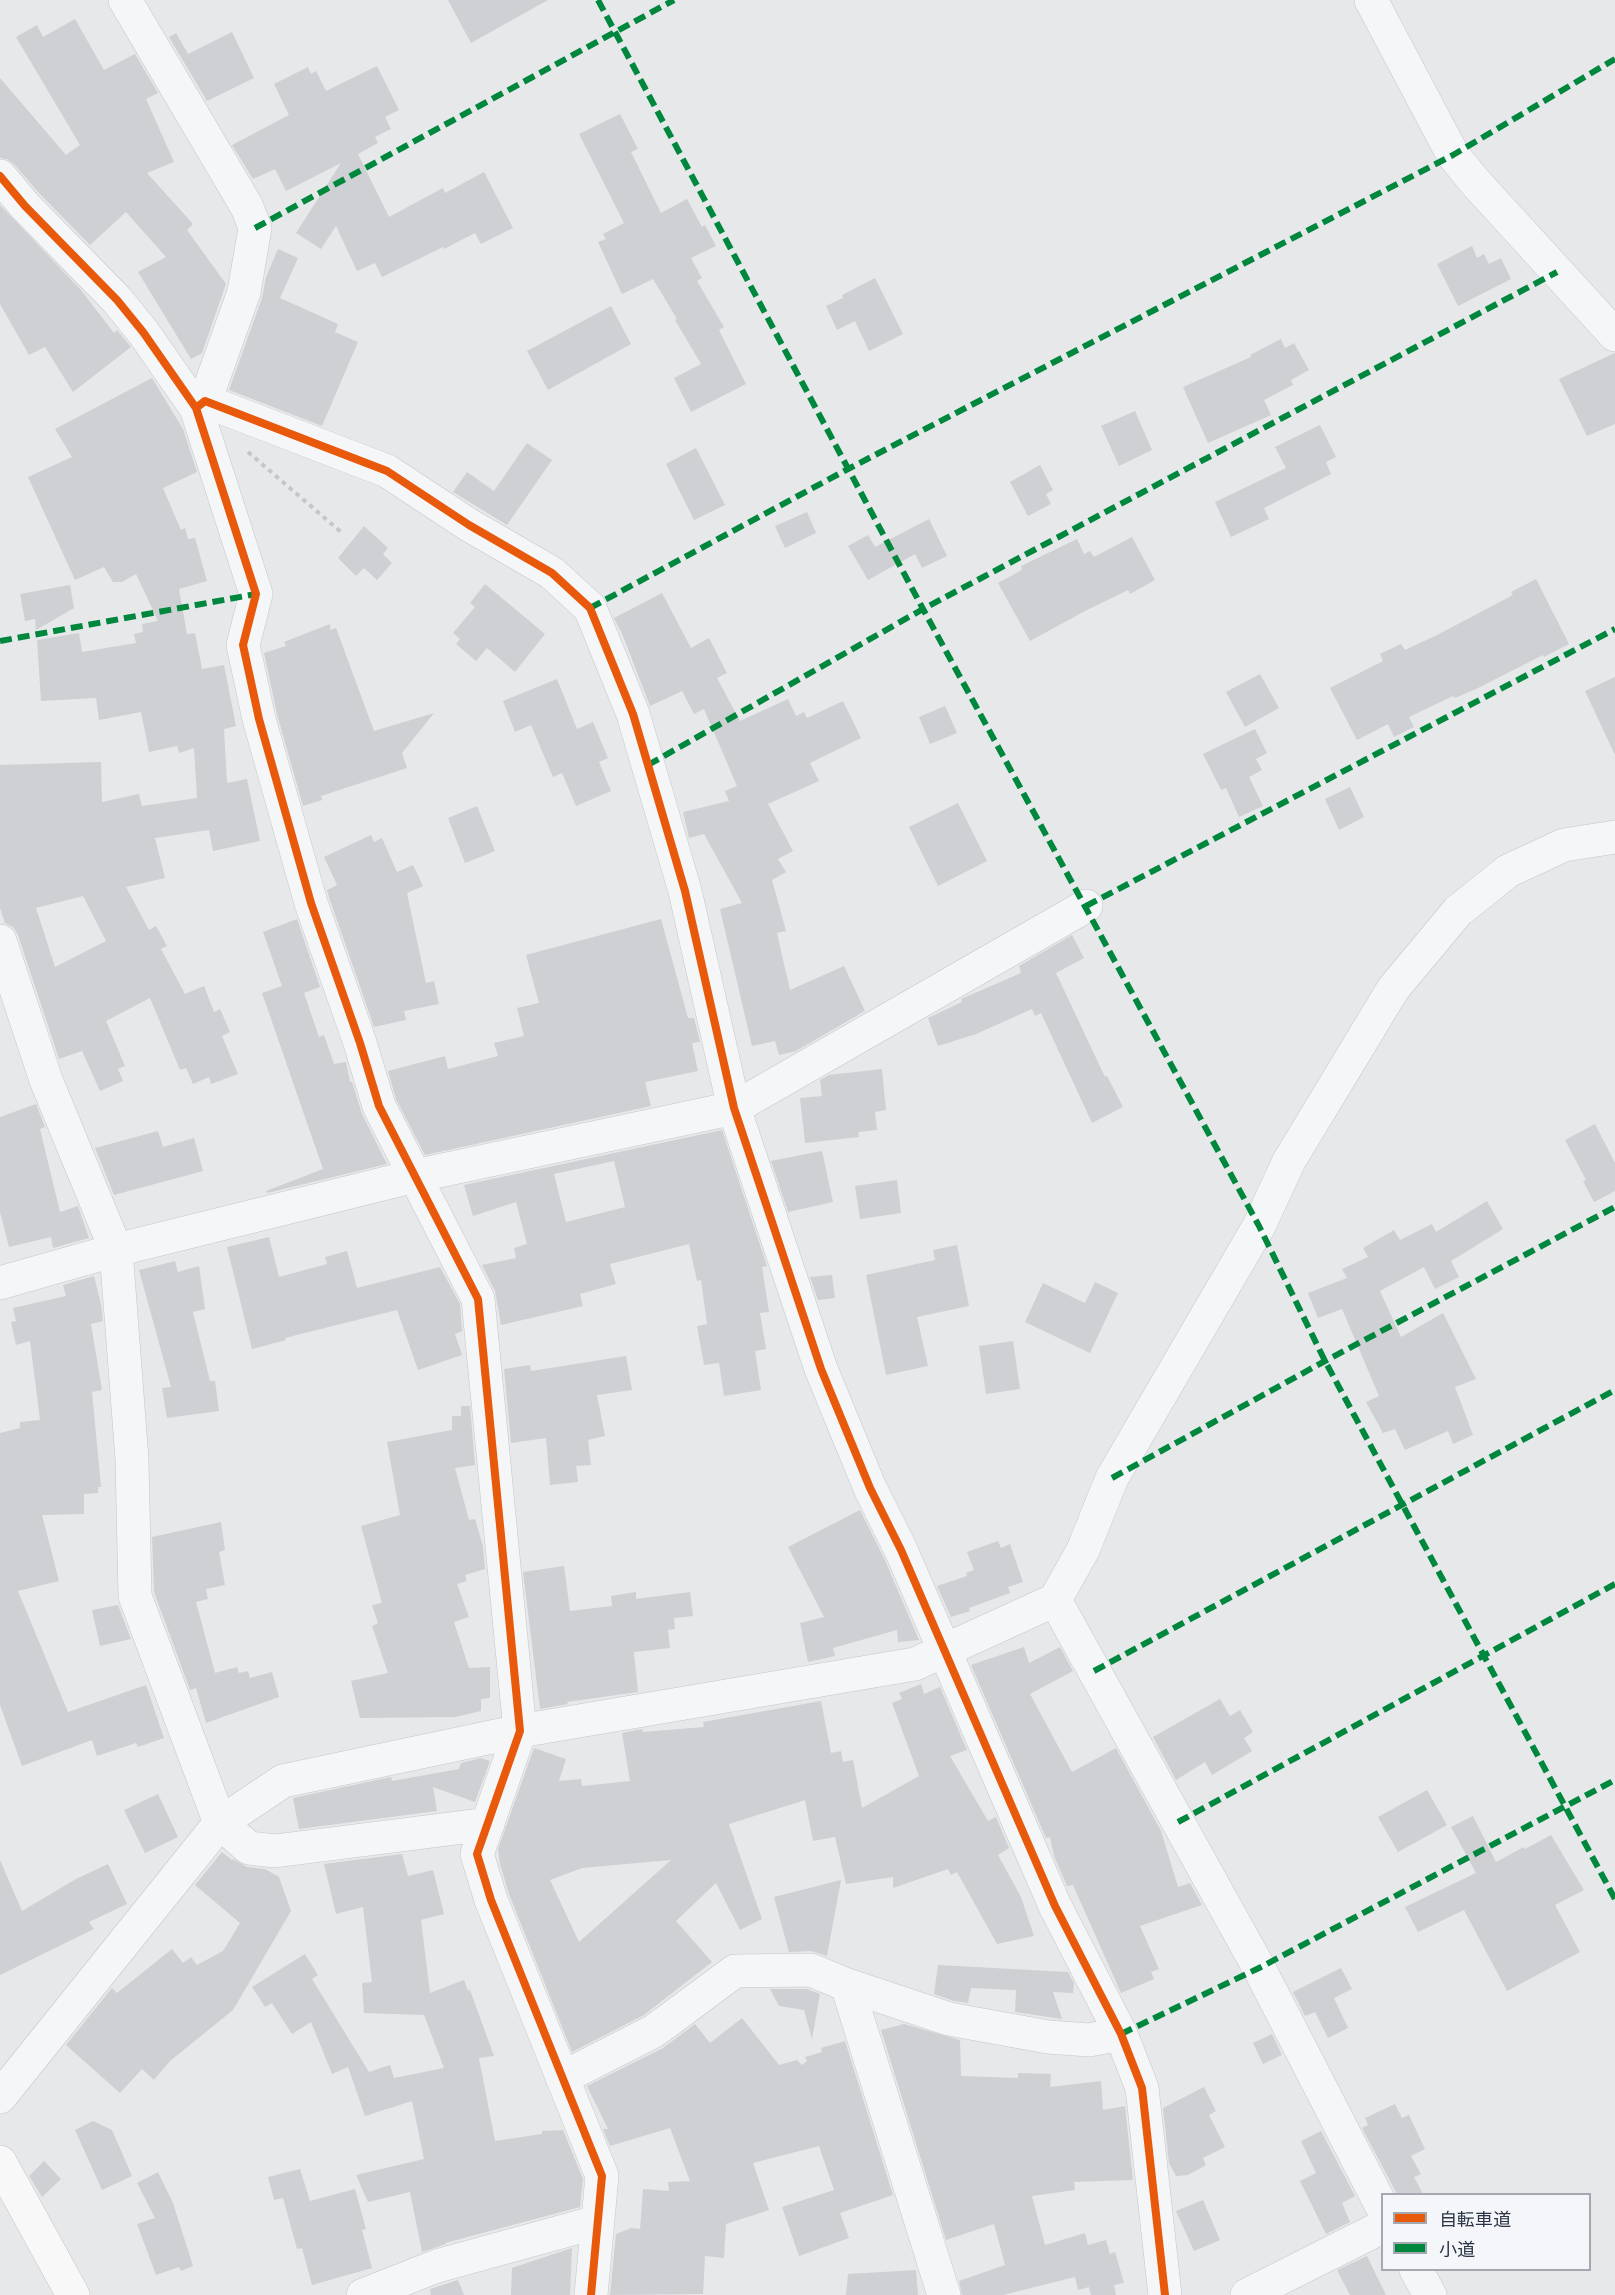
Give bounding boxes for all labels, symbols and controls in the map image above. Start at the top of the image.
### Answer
legend [1381,2193,1591,2271]
text: 自転車道 [1439,2208,1511,2231]
text: 小道 [1439,2238,1475,2261]

